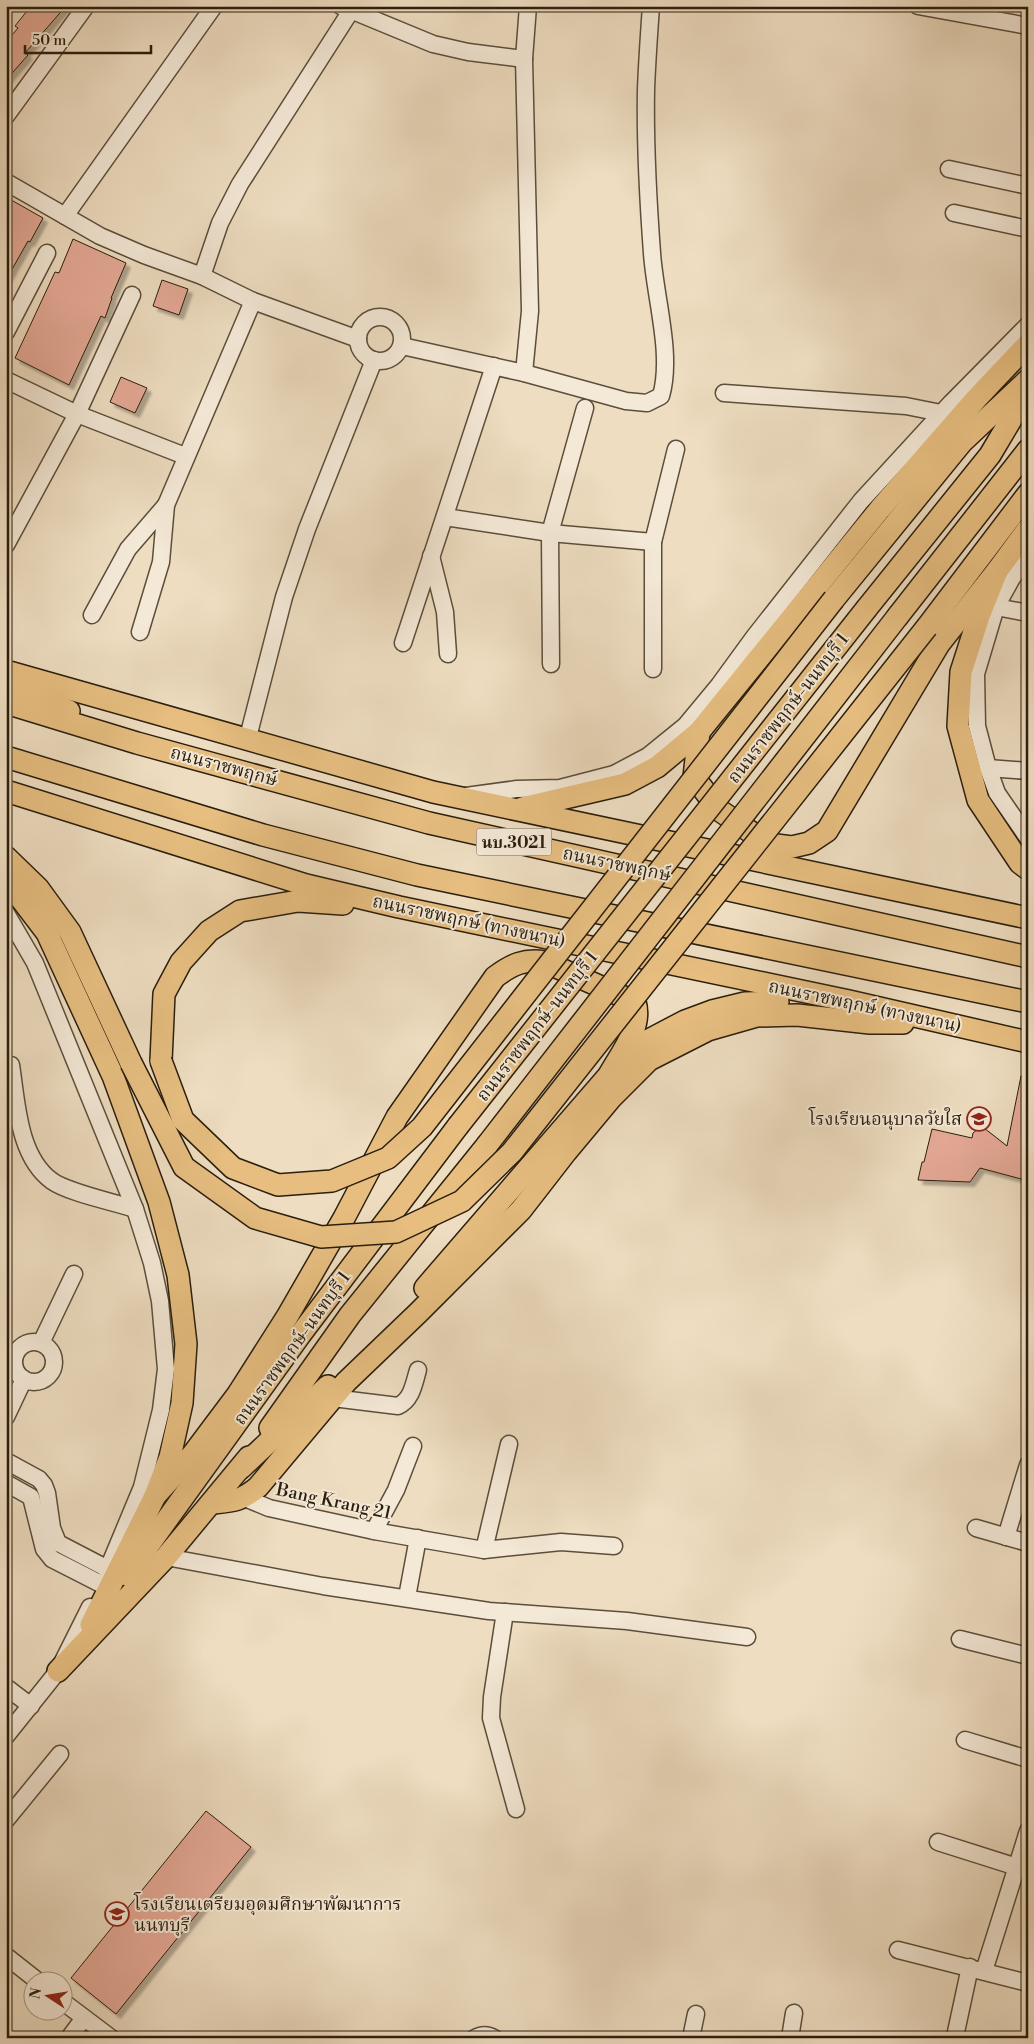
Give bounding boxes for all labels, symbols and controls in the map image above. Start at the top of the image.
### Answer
scale bar [25,22,151,54]
text: 50 m [32,31,66,50]
street label: ถนนราชพฤกษ์-นนทบุรี 1 [722,628,854,788]
street label: ถนนราชพฤกษ์ [168,741,281,792]
road number: นบ.3021 [476,829,552,856]
street label: ถนนราชพฤกษ์ [561,842,674,887]
street label: ถนนราชพฤกษ์ (ทางขนาน) [370,890,568,953]
street label: ถนนราชพฤกษ์-นนทบุรี 1 [471,946,603,1106]
street label: ถนนราชพฤกษ์ (ทางขนาน) [766,975,964,1038]
place label: โรงเรียนอนุบาลวัยใส [808,1106,962,1131]
school or university icon: โรงเรียนอนุบาลวัยใส [966,1106,992,1132]
street label: ถนนราชพฤกษ์-นนทบุรี 1 [229,1267,356,1430]
street label: Bang Krang 21 [273,1478,394,1525]
place label: โรงเรียนเตรียมอุดมศึกษาพัฒนาการ นนทบุรี [133,1891,402,1937]
school or university icon: โรงเรียนเตรียมอุดมศึกษาพัฒนาการ นนทบุรี [104,1901,130,1927]
north arrow [22,1972,72,2022]
text: N [26,1986,46,2001]

